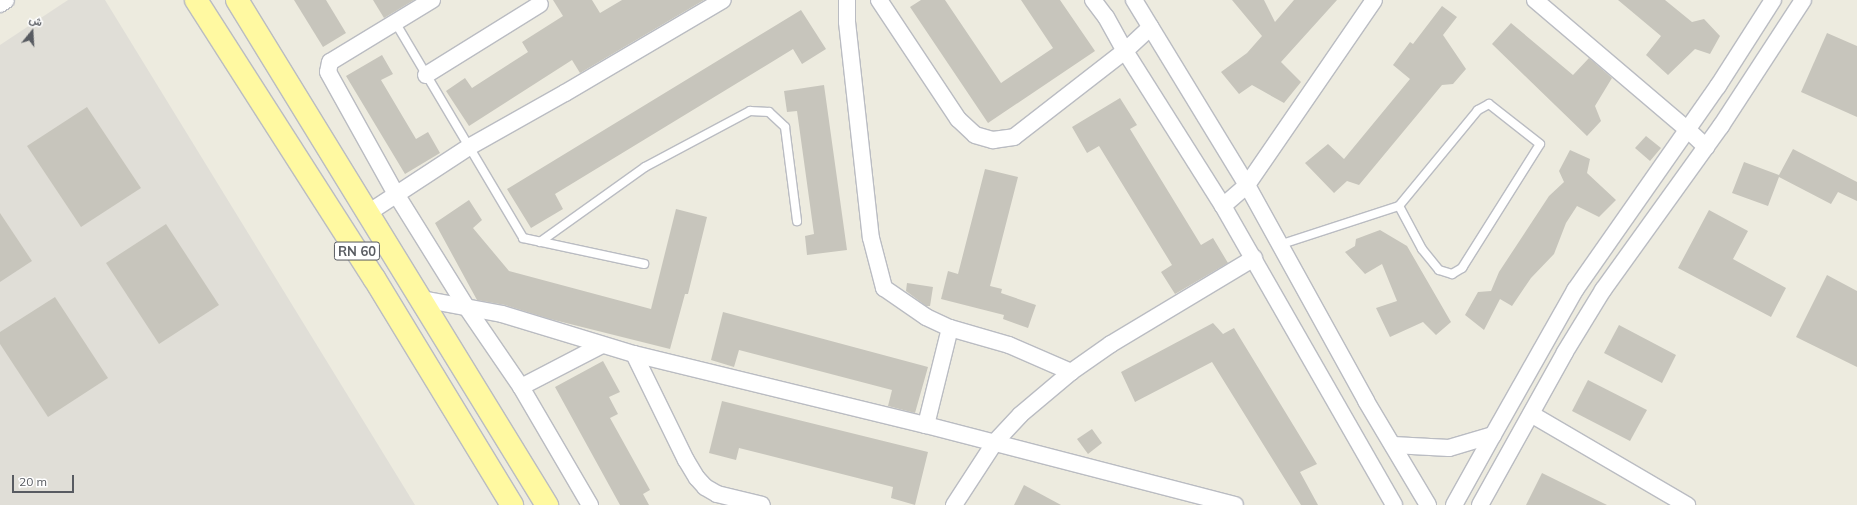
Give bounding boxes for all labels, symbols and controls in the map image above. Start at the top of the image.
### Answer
north arrow [12,12,52,52]
text: ش [27,12,44,29]
road number: RN 60 [333,240,381,262]
scale bar [14,467,76,493]
text: 20 m [19,474,47,489]

